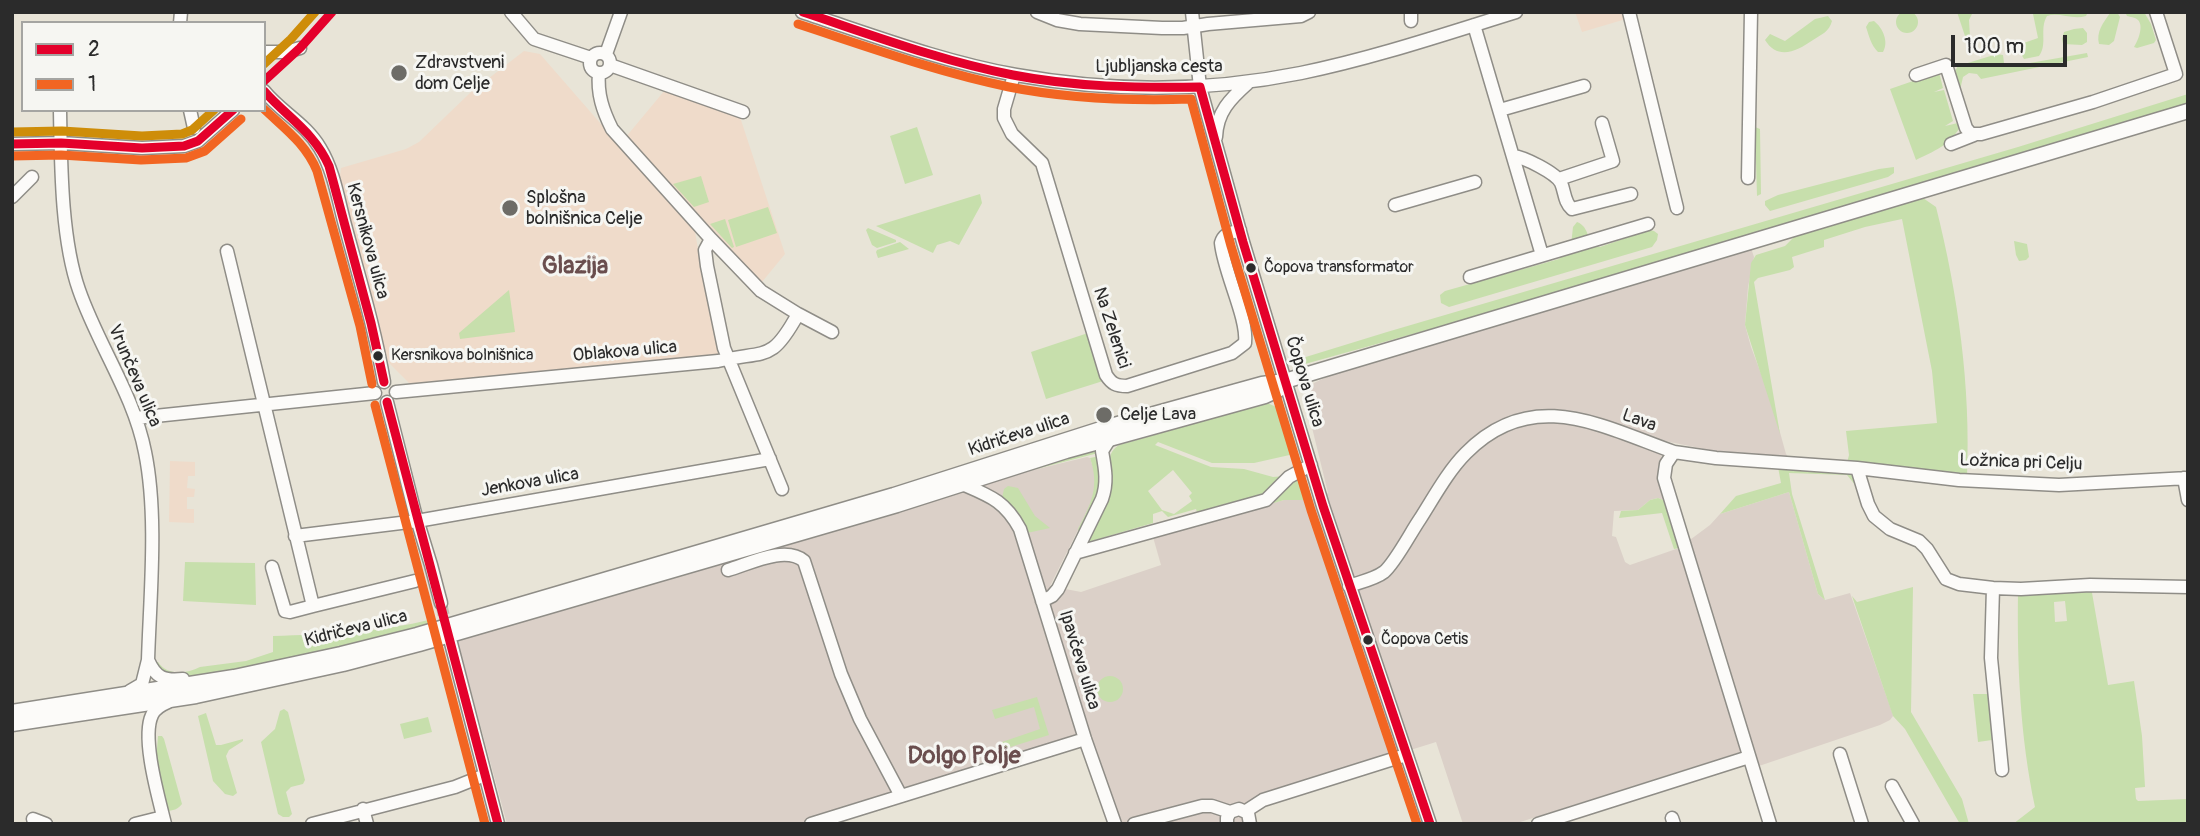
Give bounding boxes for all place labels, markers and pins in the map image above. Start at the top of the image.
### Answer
place label: Zdravstveni dom Celje [415,52,504,94]
marker: Zdravstveni dom Celje [389,63,409,83]
place label: Splošna bolnišnica Celje [526,187,642,230]
marker: Splošna bolnišnica Celje [500,198,520,218]
place label: Čopova transformator [1264,258,1414,278]
marker: Čopova transformator [1244,261,1258,275]
place label: Kersnikova bolnišnica [391,346,533,366]
marker: Kersnikova bolnišnica [371,349,385,363]
place label: Celje Lava [1120,404,1196,426]
marker: Celje Lava [1094,405,1114,425]
place label: Čopova Cetis [1381,630,1468,650]
marker: Čopova Cetis [1361,633,1375,647]

